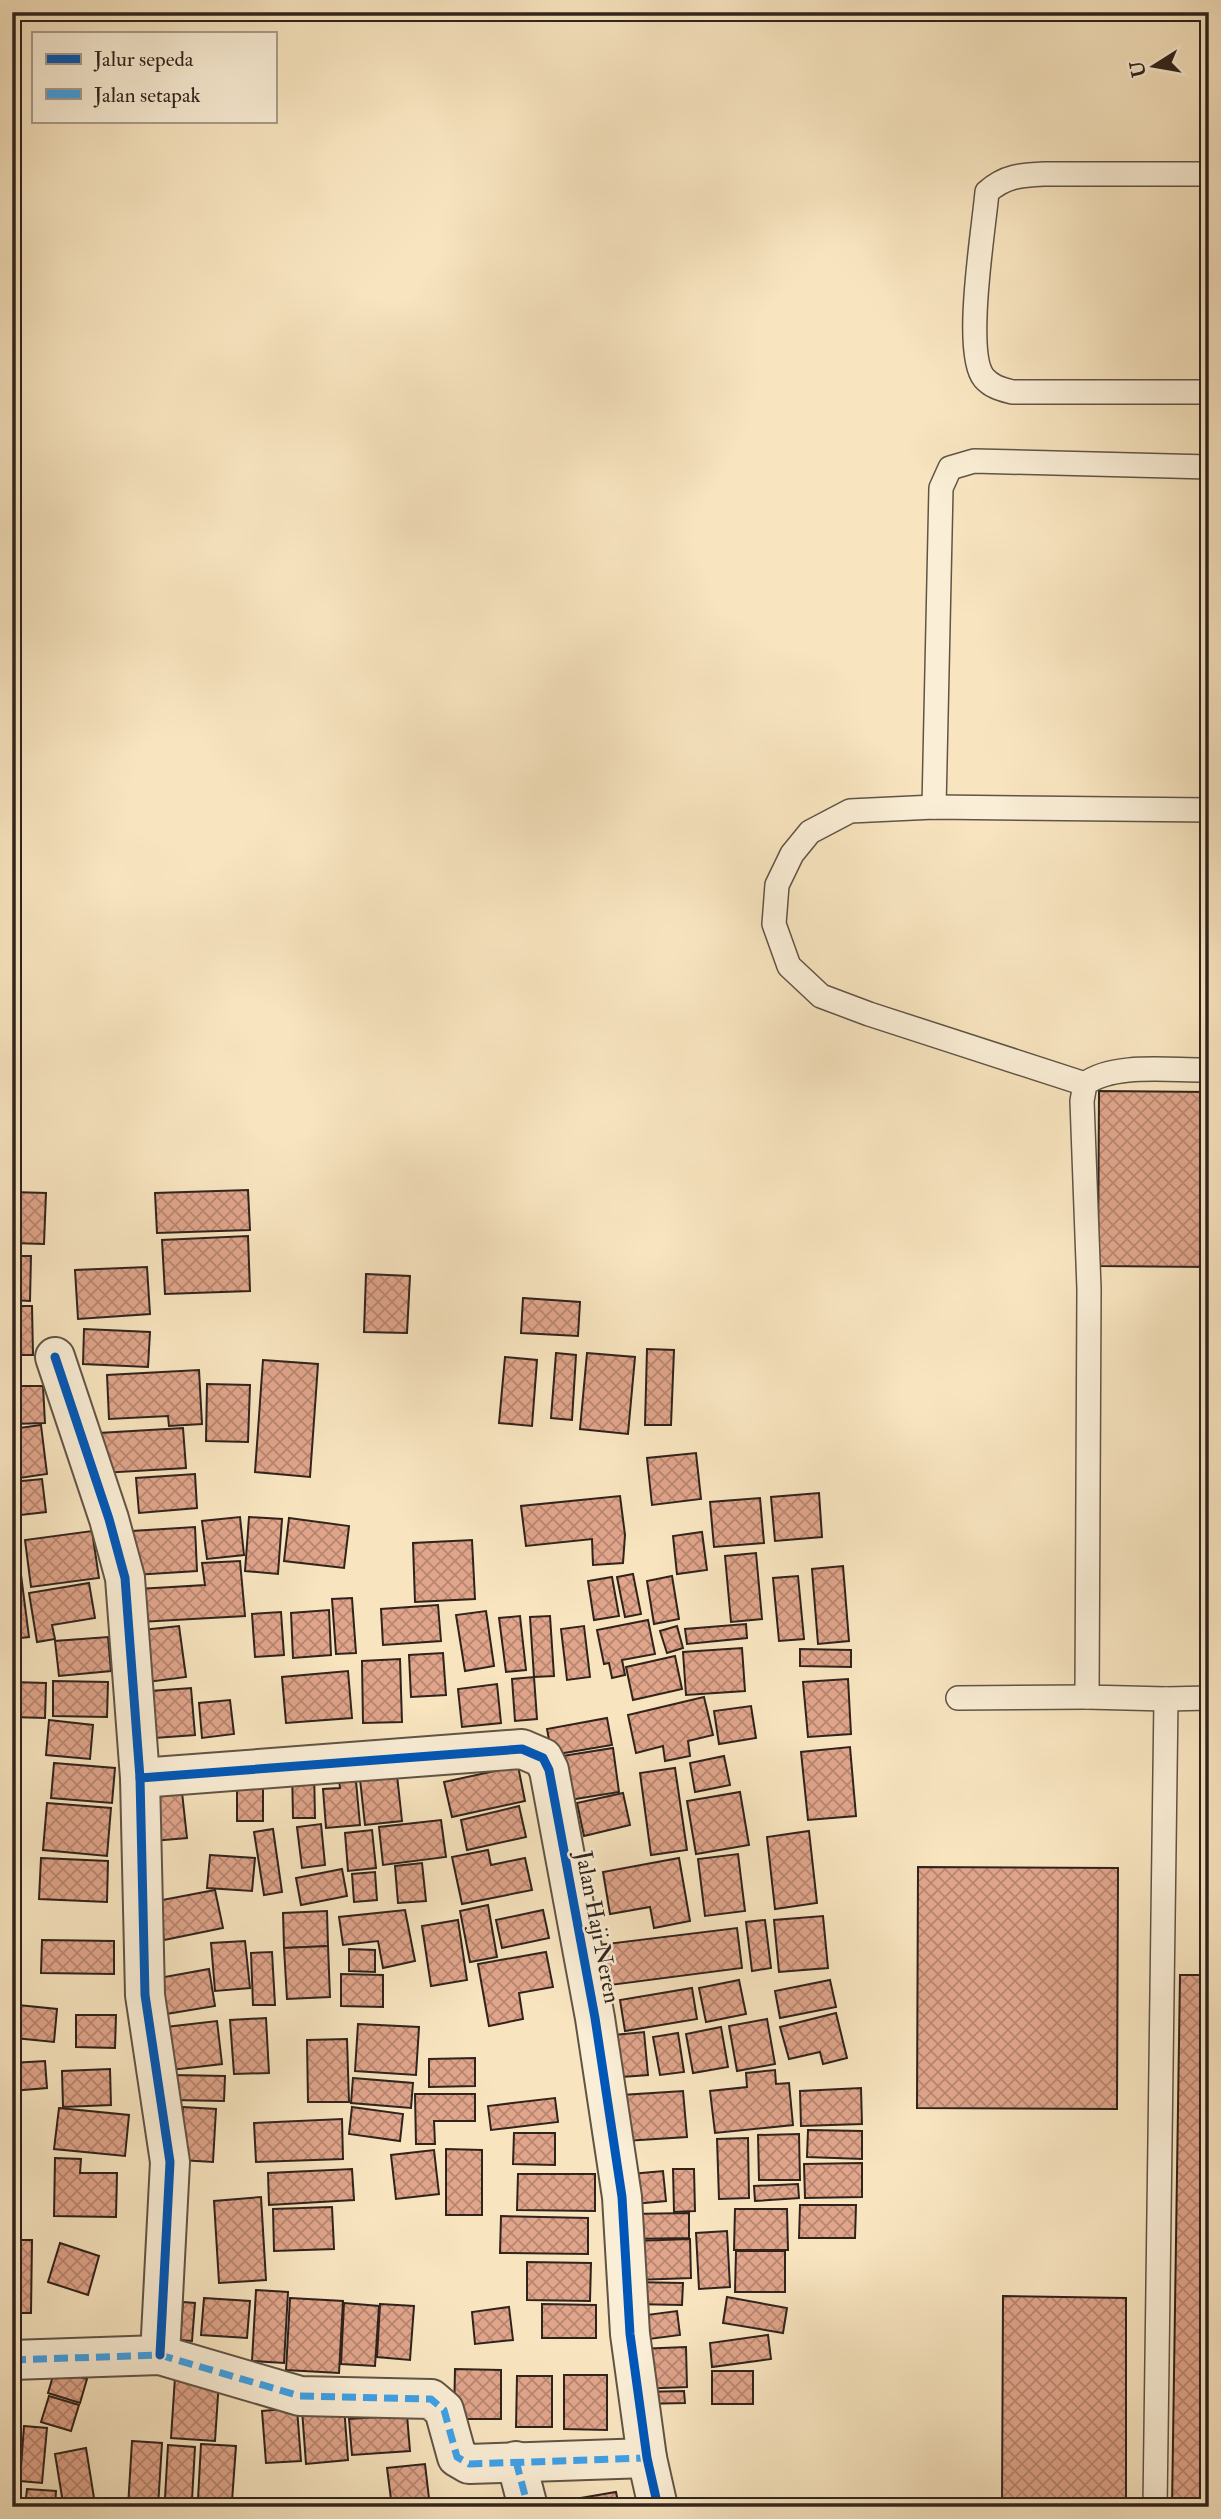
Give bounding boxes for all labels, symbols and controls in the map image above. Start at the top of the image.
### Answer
legend [32,32,276,122]
north arrow [1120,32,1190,102]
text: Jalur sepeda [93,46,194,73]
text: U [1125,59,1152,79]
text: Jalan setapak [93,82,201,109]
street label: Jalan Haji Neren [569,1847,627,2006]

